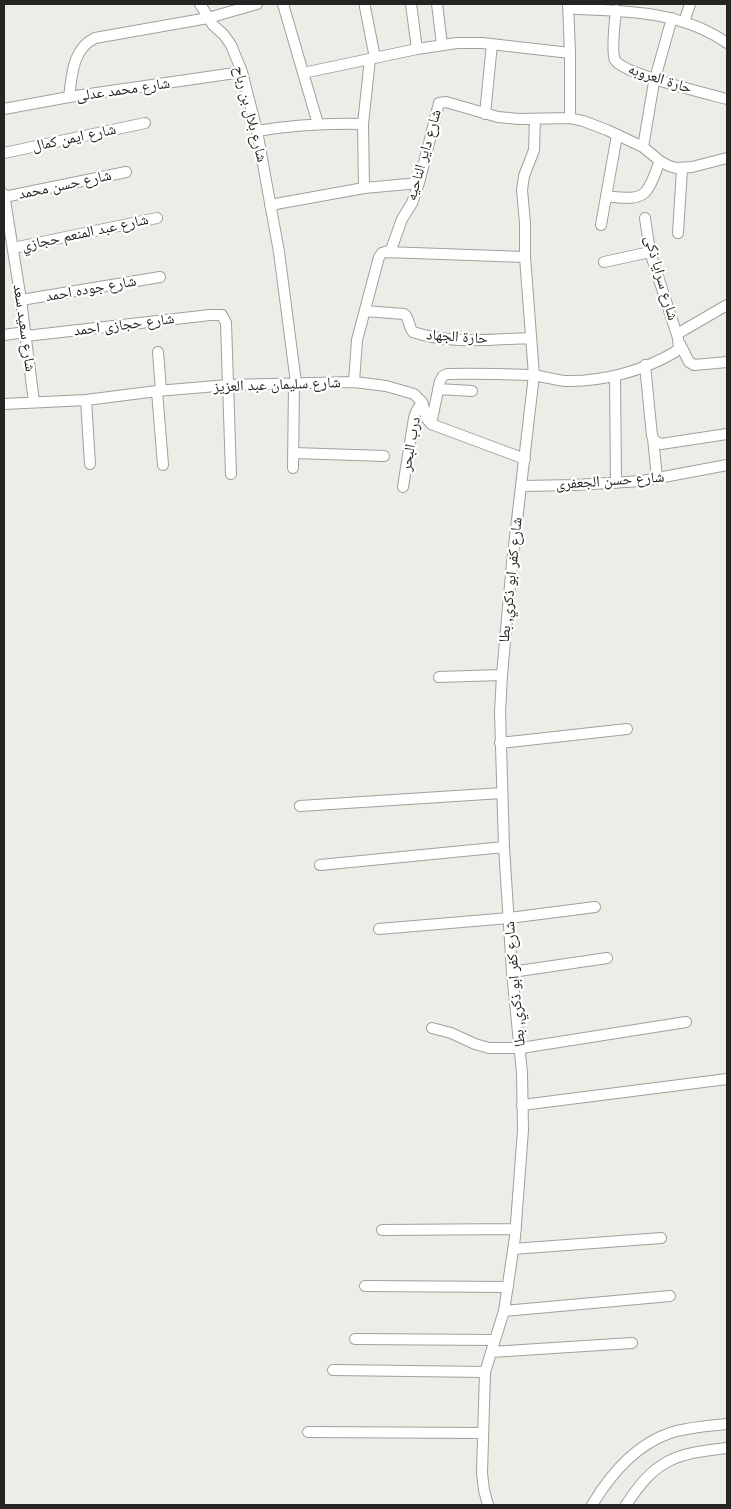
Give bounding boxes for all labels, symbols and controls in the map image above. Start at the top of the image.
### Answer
street label: حارة العروبه [626,60,694,98]
street label: شارع بلال بن رباح [229,64,271,164]
street label: شارع محمد عدلى [75,74,171,106]
street label: شارع داير الناحيه [402,107,446,203]
street label: شارع ايمن كمال [30,120,118,156]
street label: شارع حسن محمد [17,166,113,204]
street label: شارع عبد المنعم حجازي [20,211,150,255]
street label: شارع سرايا ذكى [640,233,682,323]
street label: شارع جوده احمد [44,272,138,306]
street label: شارع سعيد سعد [9,283,39,373]
street label: شارع حجازى احمد [73,310,175,340]
street label: حارة الجهاد [426,326,488,348]
street label: شارع سليمان عبد العزيز [213,374,341,396]
street label: درب البحر [397,416,425,472]
street label: شارع حسن الجعفرى [555,468,665,494]
street label: شارع كفر ابو ذكري, بطا [495,516,527,644]
street label: شارع كفر ابو ذكري, بطا [501,920,529,1048]

